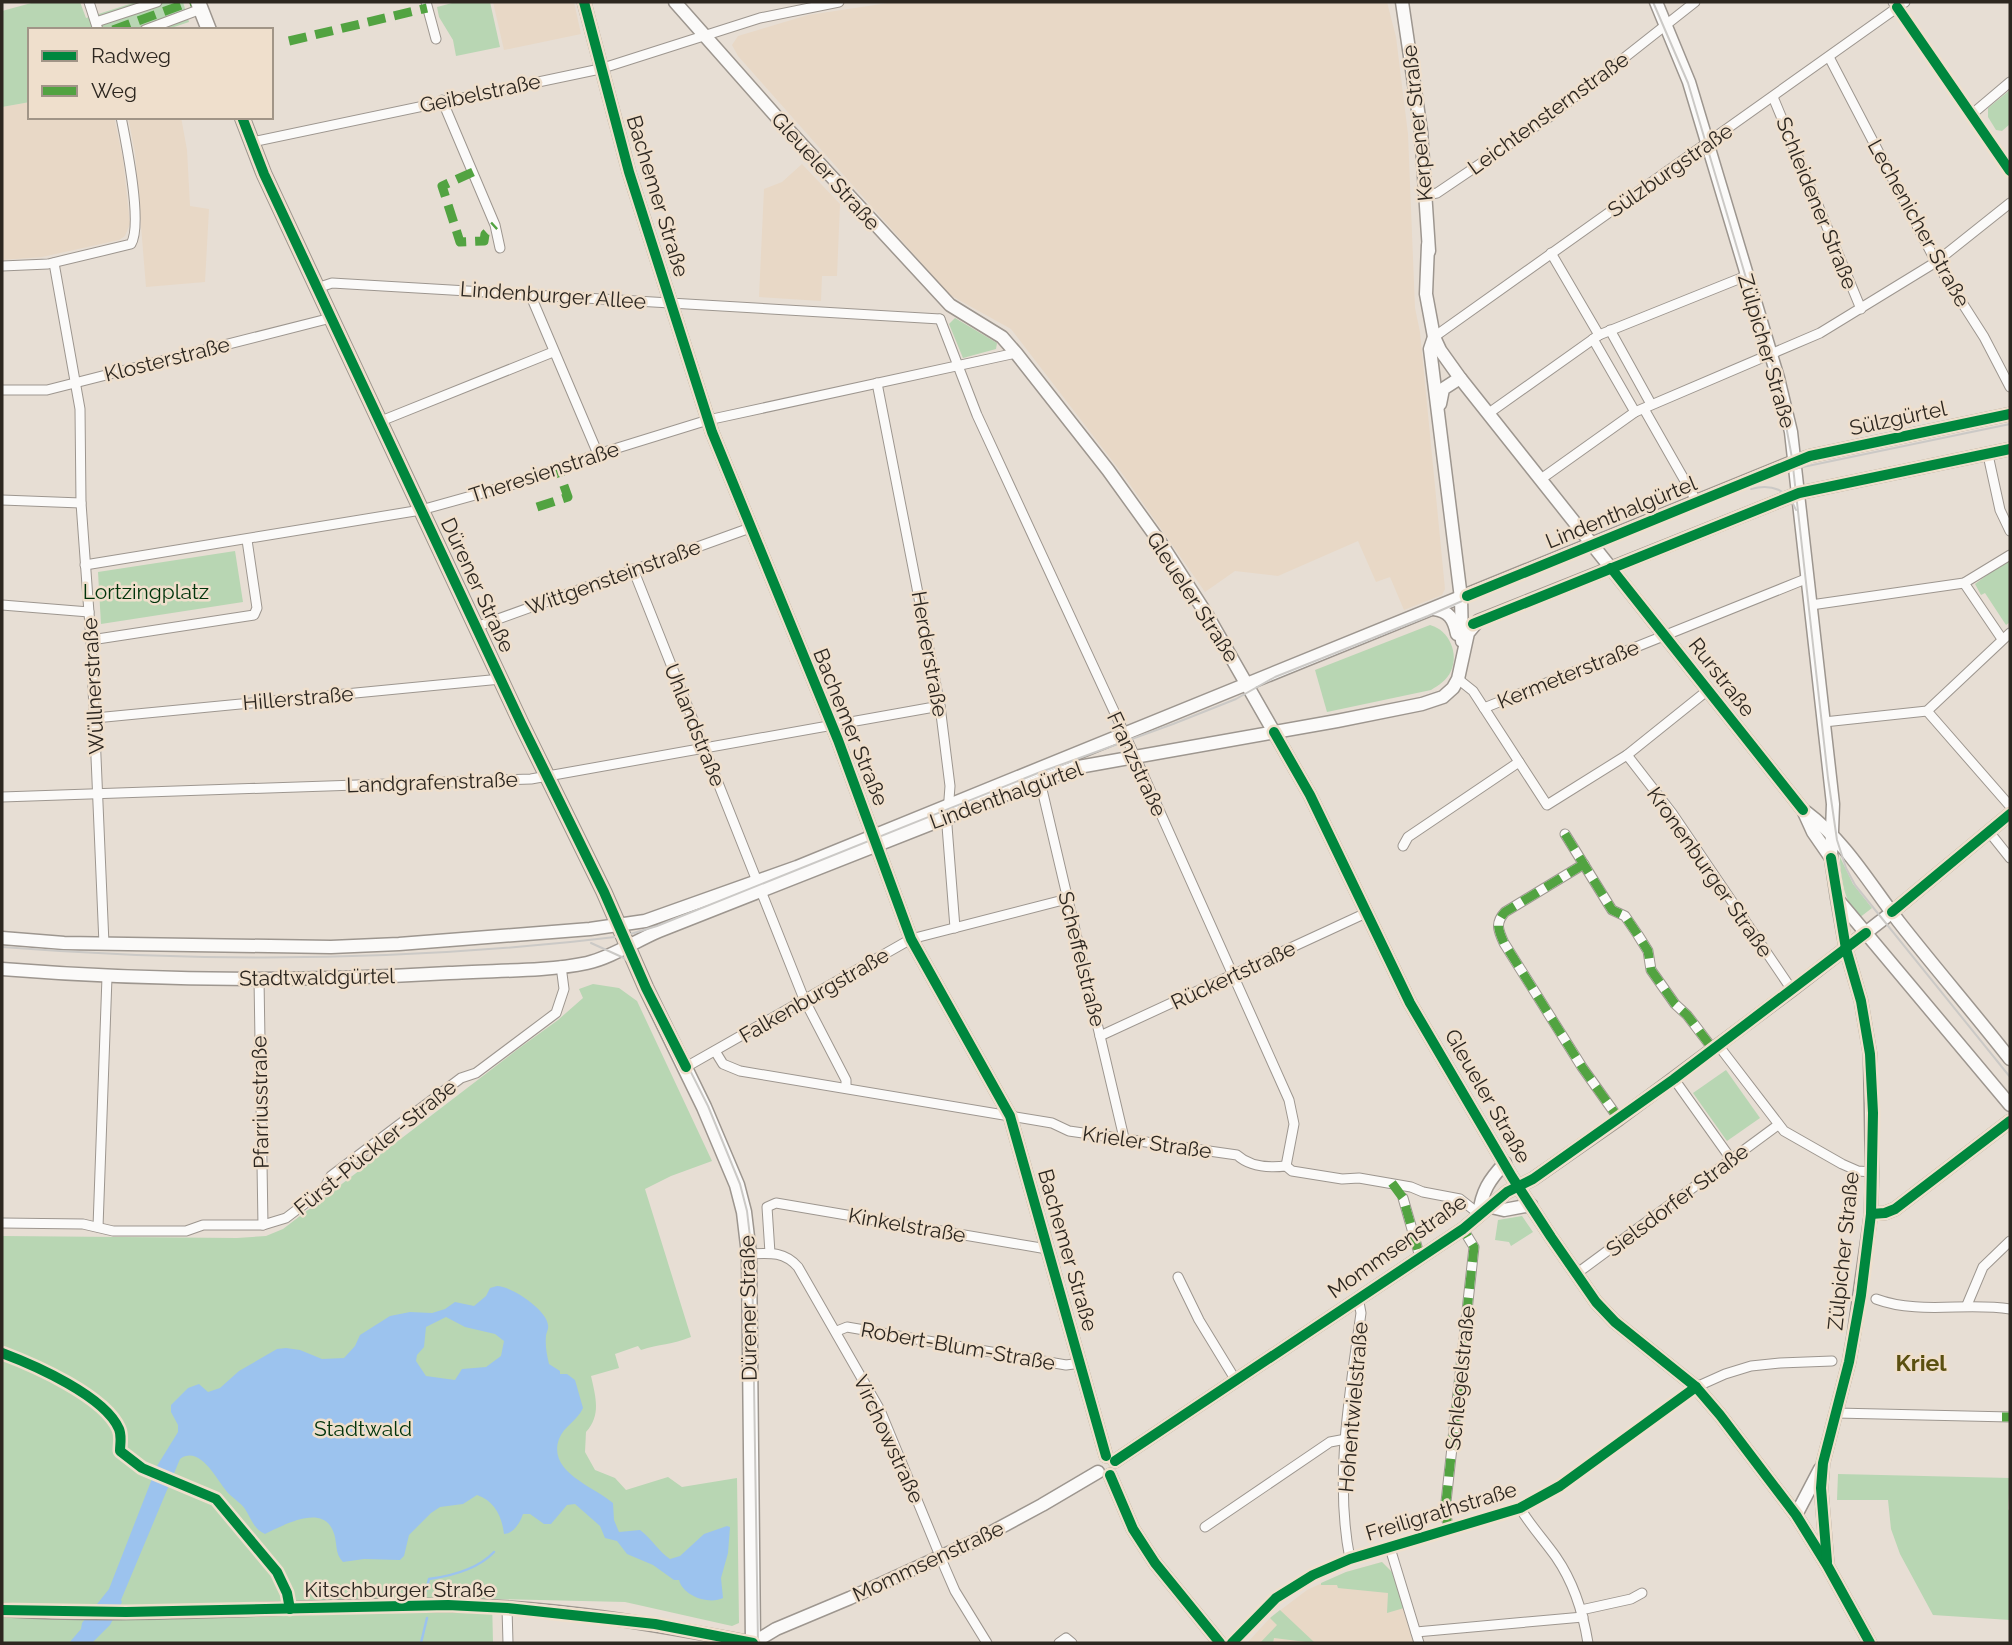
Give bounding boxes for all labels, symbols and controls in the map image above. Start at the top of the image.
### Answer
legend [28,28,273,119]
text: Radweg [91,43,171,68]
street label: Kerpener Straße [1396,44,1438,202]
street label: Leichtensternstraße [1463,46,1633,180]
street label: Geibelstraße [417,68,543,118]
text: Weg [91,78,137,103]
street label: Gleueler Straße [766,107,886,235]
street label: Bachemer Straße [622,112,694,280]
street label: Schleidener Straße [1771,113,1863,293]
street label: Sülzburgstraße [1603,118,1737,222]
street label: Lechenicher Straße [1863,135,1975,311]
street label: Zülpicher Straße [1733,271,1801,431]
street label: Lindenburger Allee [459,276,647,314]
street label: Klosterstraße [102,331,232,387]
street label: Sülzgürtel [1847,395,1949,440]
street label: Theresienstraße [466,436,622,508]
street label: Lindenthalgürtel [1542,470,1700,554]
street label: Dürener Straße [436,514,520,656]
street label: Gleueler Straße [1142,527,1244,667]
street label: Wittgensteinstraße [522,534,704,620]
park label: Lortzingplatz [83,579,209,604]
street label: Herderstraße [907,589,953,719]
street label: Wüllnerstraße [77,617,109,755]
street label: Rurstraße [1683,633,1761,721]
street label: Kermeterstraße [1494,634,1642,714]
street label: Bachemer Straße [808,645,894,809]
street label: Uhlandstraße [659,660,731,790]
street label: Hillerstraße [242,681,354,715]
street label: Franzstraße [1102,708,1172,820]
street label: Lindenthalgürtel [926,756,1086,834]
street label: Landgrafenstraße [346,767,518,797]
street label: Kronenburger Straße [1642,782,1778,962]
street label: Scheffelstraße [1053,889,1111,1029]
street label: Rückertstraße [1167,935,1299,1015]
street label: Falkenburgstraße [735,942,893,1048]
street label: Stadtwaldgürtel [239,963,395,991]
street label: Gleueler Straße [1440,1025,1536,1167]
street label: Pfarriusstraße [246,1035,274,1169]
street label: Fürst-Pückler-Straße [289,1074,461,1220]
street label: Krieler Straße [1081,1121,1213,1163]
street label: Sielsdorfer Straße [1601,1138,1753,1262]
street label: Bachemer Straße [1033,1166,1103,1334]
street label: Zülpicher Straße [1822,1171,1864,1331]
street label: Mommsenstraße [1323,1189,1471,1303]
street label: Kinkelstraße [846,1202,968,1248]
street label: Dürener Straße [734,1235,762,1381]
street label: Schlegelstraße [1440,1304,1480,1452]
street label: Robert-Blum-Straße [859,1317,1057,1375]
street label: Hohentwielstraße [1333,1321,1373,1493]
district label: Kriel [1895,1349,1947,1376]
street label: Virchowstraße [848,1371,930,1507]
park label: Stadtwald [314,1416,412,1441]
street label: Freiligrathstraße [1362,1476,1520,1546]
street label: Mommsenstraße [848,1515,1008,1607]
street label: Kitschburger Straße [304,1577,496,1602]

